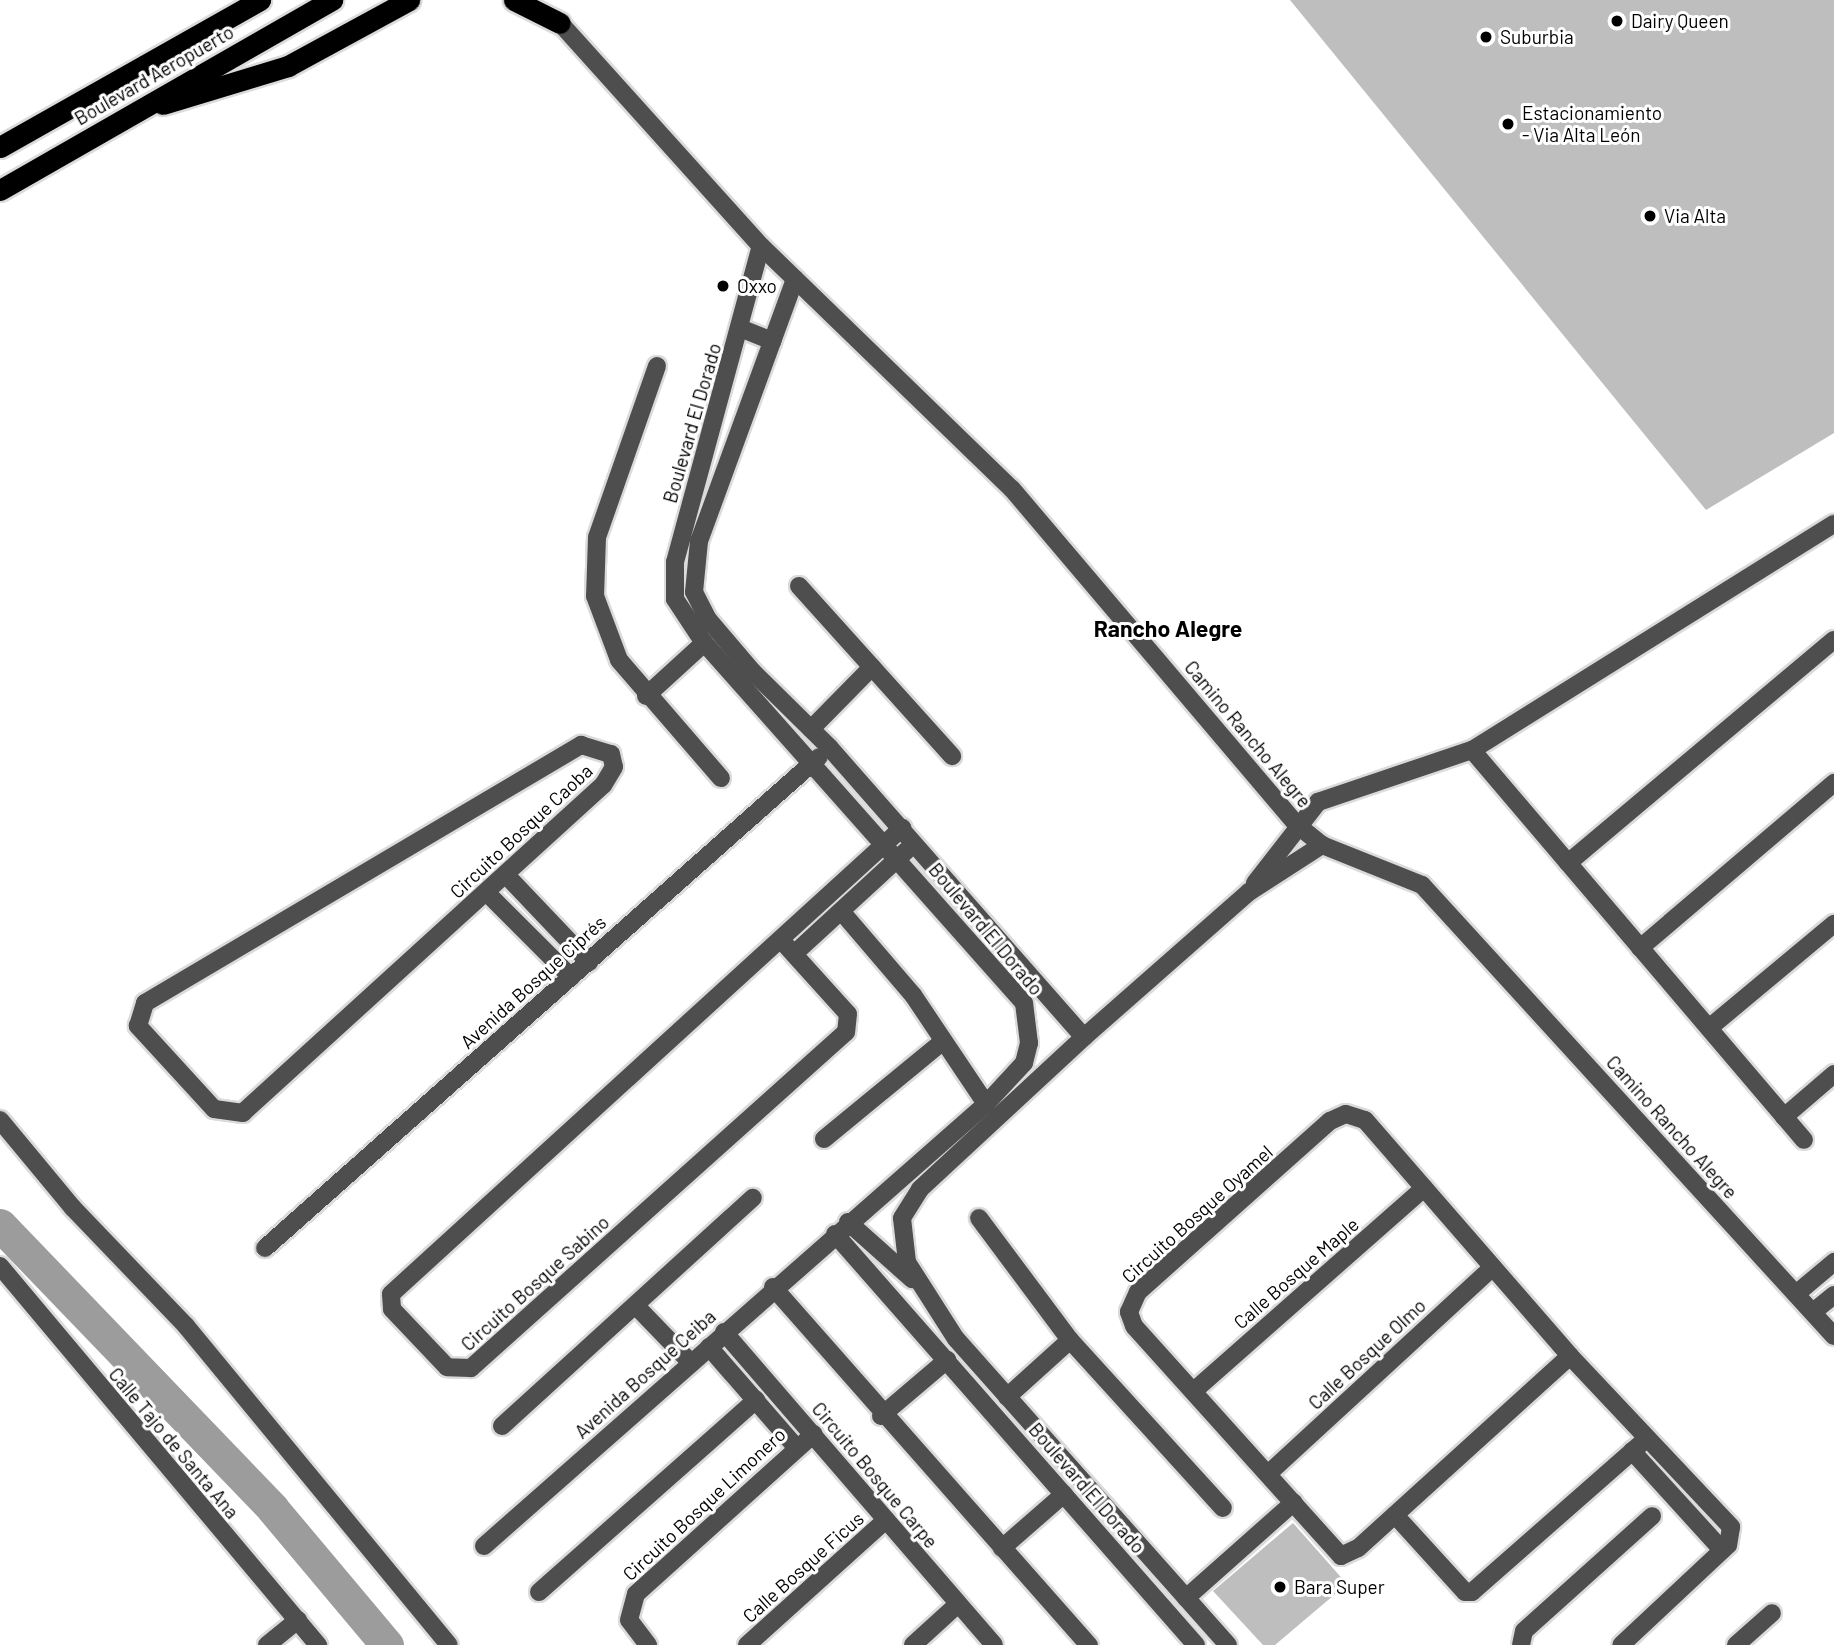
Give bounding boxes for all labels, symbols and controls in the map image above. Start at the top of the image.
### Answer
place label: Dairy Queen [1631,10,1729,32]
marker: Dairy Queen [1609,13,1625,29]
street label: Boulevard Aeropuerto [70,20,238,130]
place label: Suburbia [1500,26,1574,48]
marker: Suburbia [1478,29,1494,45]
place label: Estacionamiento - Via Alta León [1522,102,1662,146]
marker: Estacionamiento - Via Alta León [1500,116,1516,132]
place label: Via Alta [1664,205,1726,227]
marker: Via Alta [1642,208,1658,224]
place label: Oxxo [737,275,777,297]
marker: Oxxo [715,278,731,294]
street label: Boulevard El Dorado [658,340,726,506]
district label: Rancho Alegre [1094,614,1242,642]
street label: Camino Rancho Alegre [1180,656,1316,812]
street label: Circuito Bosque Caoba [445,759,597,903]
street label: Boulevard El Dorado [924,858,1048,1000]
street label: Avenida Bosque Ciprés [456,911,610,1053]
street label: Camino Rancho Alegre [1602,1051,1742,1203]
street label: Circuito Bosque Oyamel [1117,1140,1277,1288]
street label: Circuito Bosque Sabino [456,1211,614,1355]
street label: Calle Bosque Maple [1229,1213,1363,1333]
street label: Calle Bosque Olmo [1304,1294,1430,1414]
street label: Avenida Bosque Ceiba [570,1305,720,1443]
street label: Calle Tajo de Santa Ana [104,1363,244,1523]
street label: Circuito Bosque Carpe [807,1397,943,1553]
street label: Boulevard El Dorado [1024,1418,1150,1558]
street label: Circuito Bosque Limonero [618,1423,790,1585]
street label: Calle Bosque Ficus [738,1507,868,1627]
place label: Bara Super [1294,1576,1385,1598]
marker: Bara Super [1272,1579,1288,1595]

